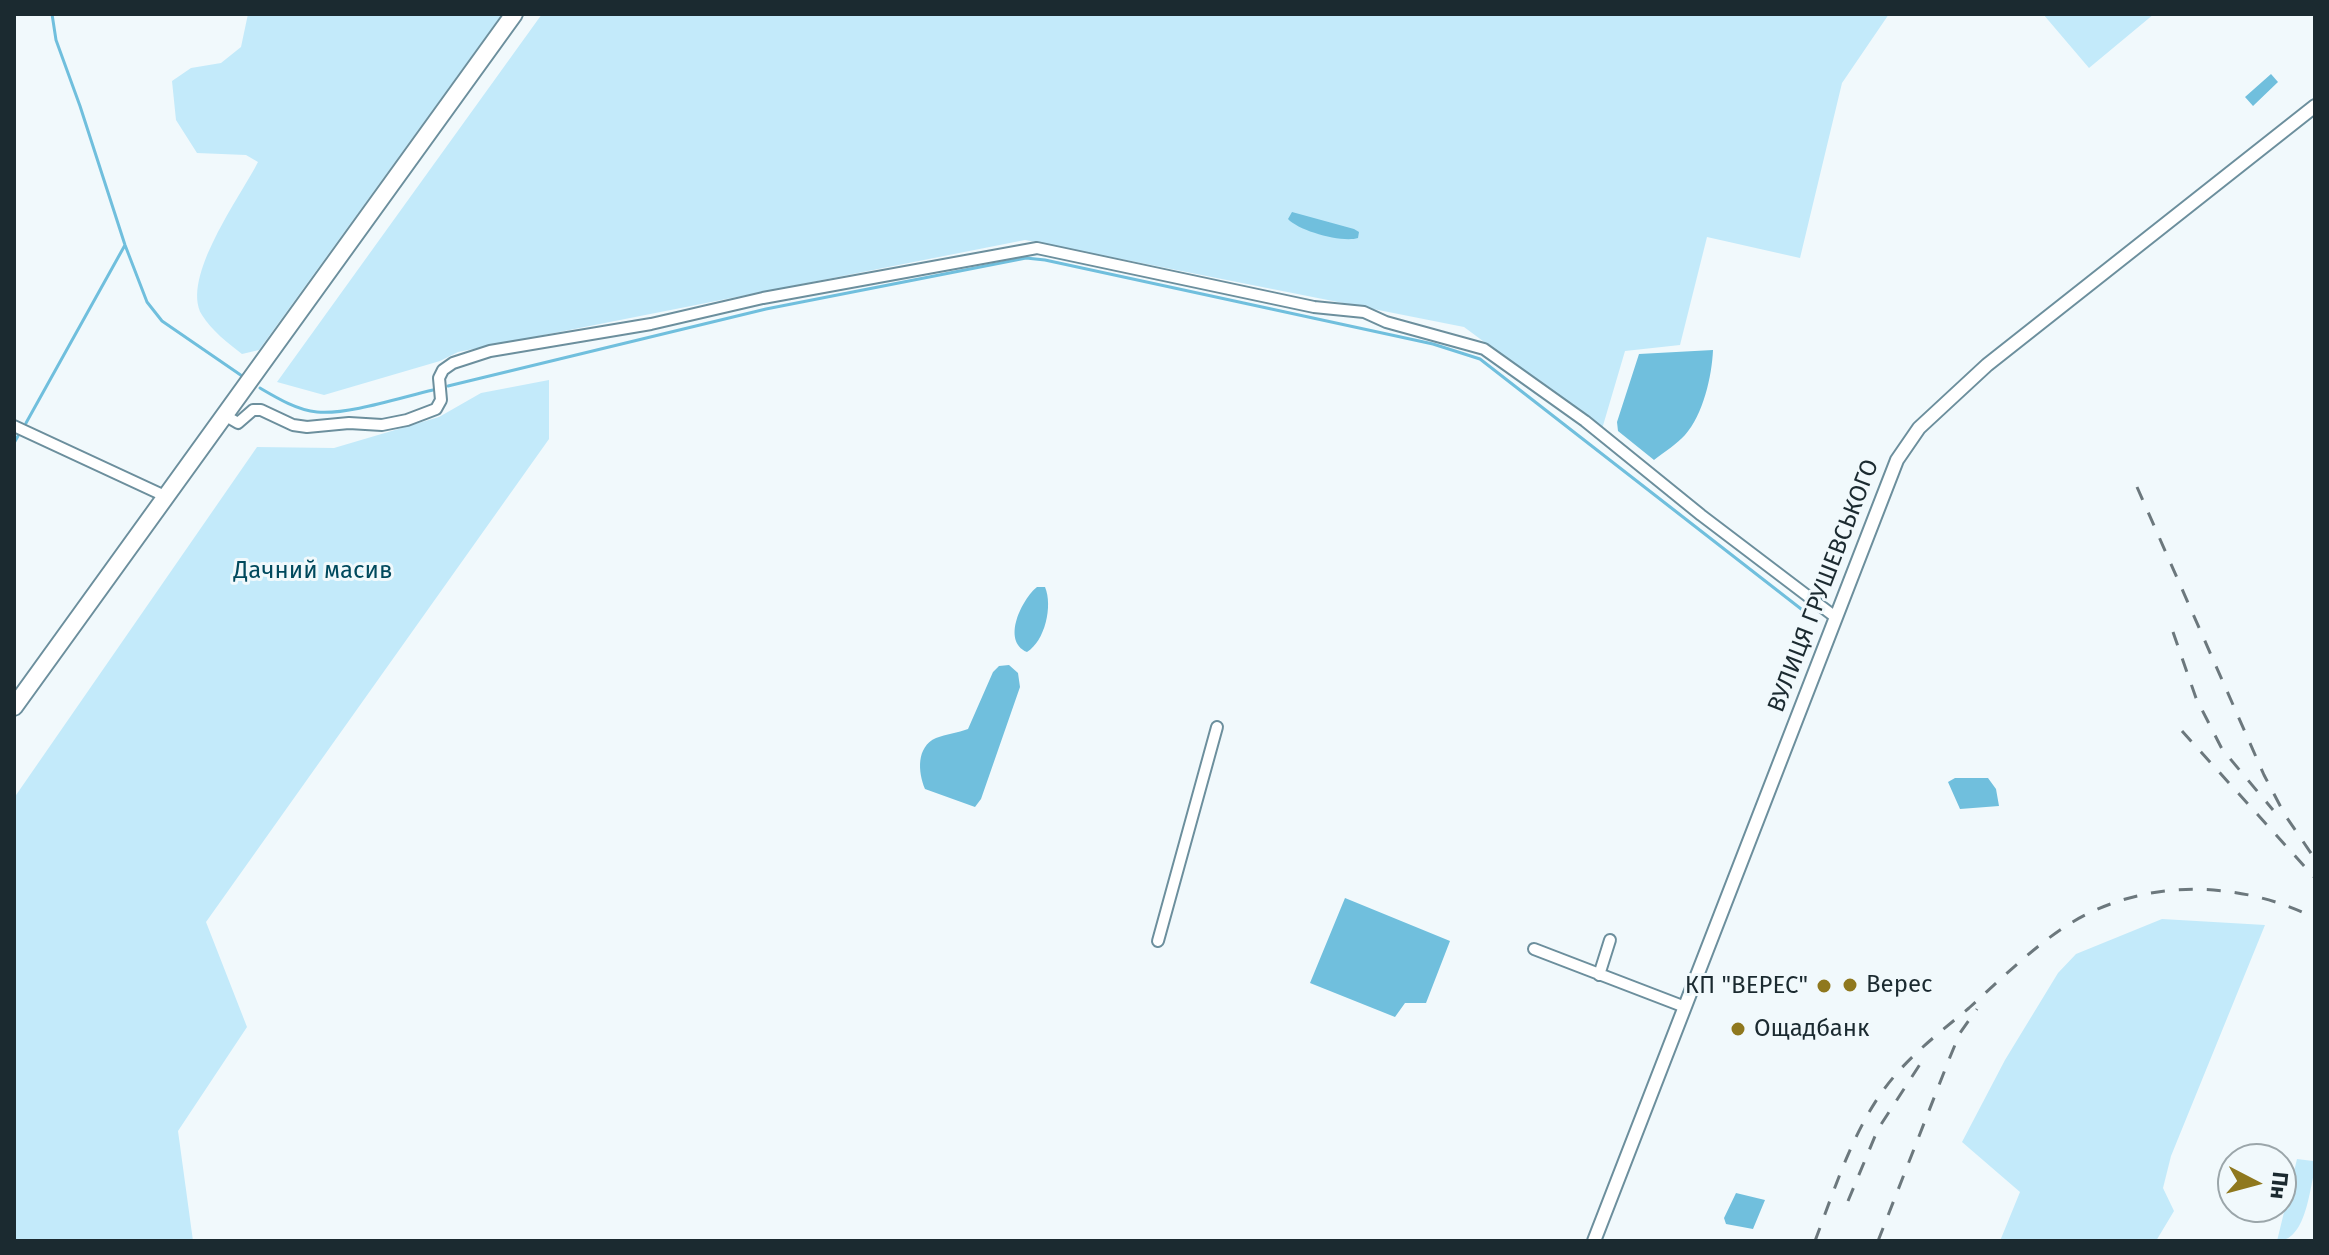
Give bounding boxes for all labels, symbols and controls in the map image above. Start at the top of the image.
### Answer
street label: ВУЛИЦЯ ГРУШЕВСЬКОГО [1762,455,1886,717]
park label: Дачний масив [234,557,392,585]
place label: Верес [1866,971,1932,999]
place label: КП "ВЕРЕС" [1685,972,1808,1000]
marker: Верес [1841,976,1859,994]
marker: КП "ВЕРЕС" [1815,977,1833,995]
place label: Ощадбанк [1754,1015,1870,1043]
marker: Ощадбанк [1729,1020,1747,1038]
north arrow [2217,1143,2297,1223]
text: Пн [2265,1170,2294,1200]

